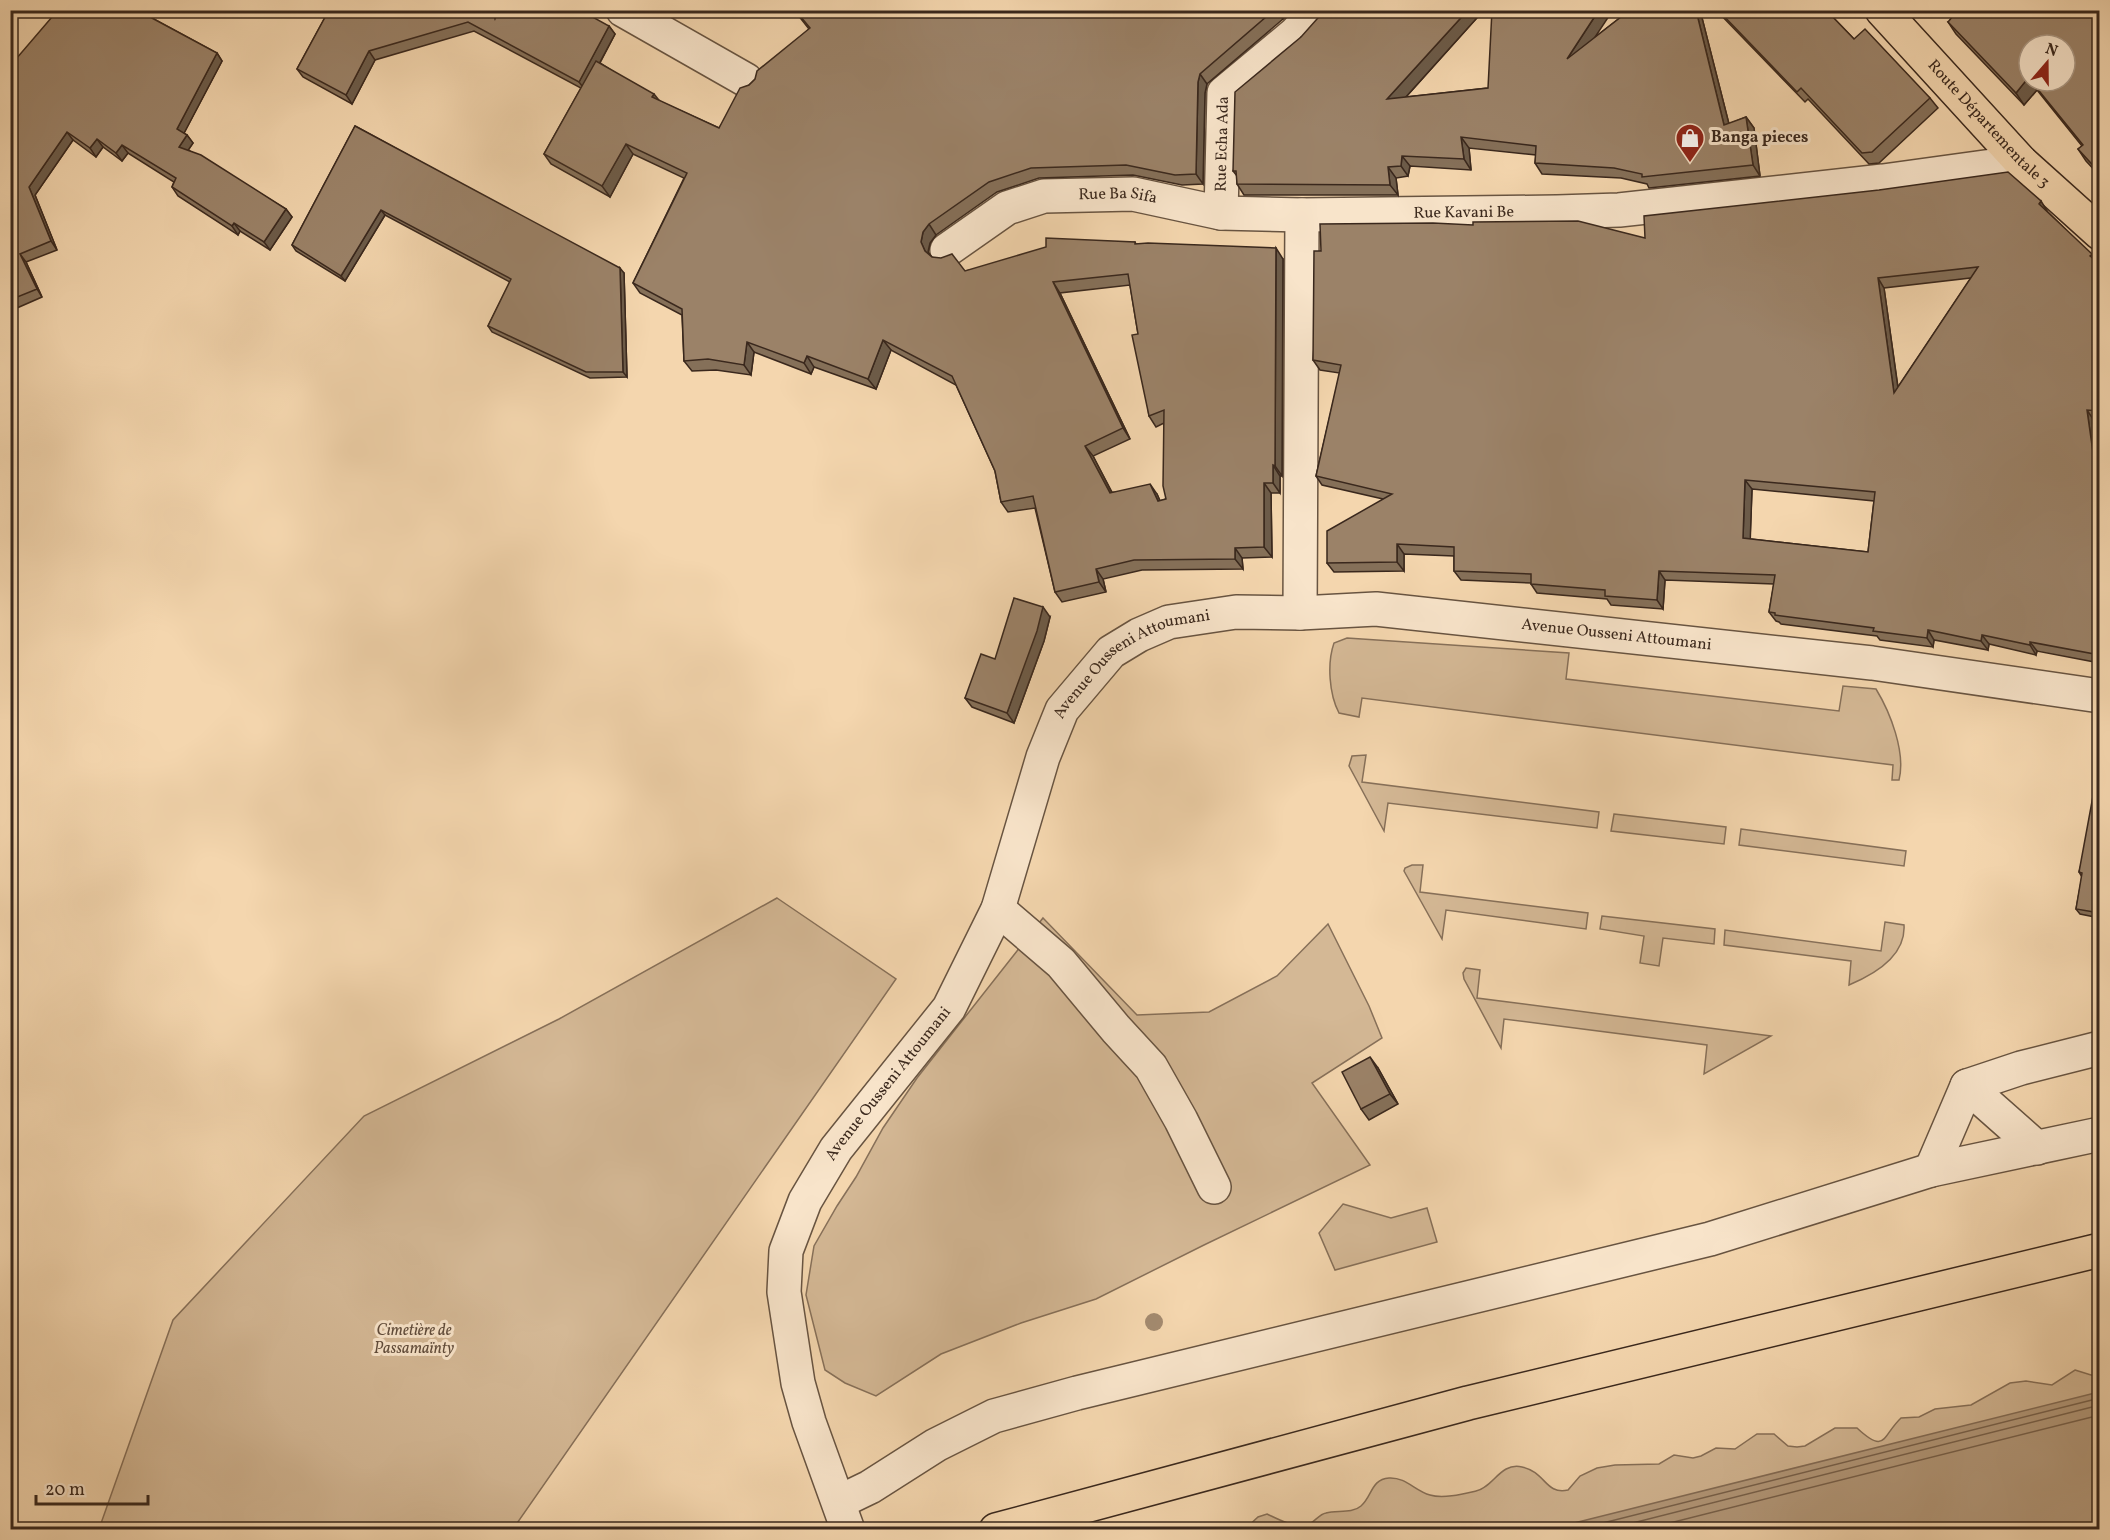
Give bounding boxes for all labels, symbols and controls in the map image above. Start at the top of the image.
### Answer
north arrow [2017,33,2077,93]
text: N [2042,38,2061,63]
street label: Route Départementale 3 [1922,55,2054,193]
street label: Rue Echa Ada [1211,96,1235,192]
shop icon: Banga pieces [1674,122,1706,164]
place label: Banga pieces [1711,127,1808,149]
street label: Rue Ba Sifa [1078,183,1159,210]
street label: Rue Kavani Be [1413,202,1514,225]
street label: Avenue Ousseni Attoumani [1049,605,1212,722]
street label: Avenue Ousseni Attoumani [1520,614,1713,656]
street label: Avenue Ousseni Attoumani [820,1002,957,1165]
park label: Cimetière de Passamaïnty [374,1320,454,1360]
scale bar [36,1468,148,1506]
text: 20 m [45,1478,85,1503]

